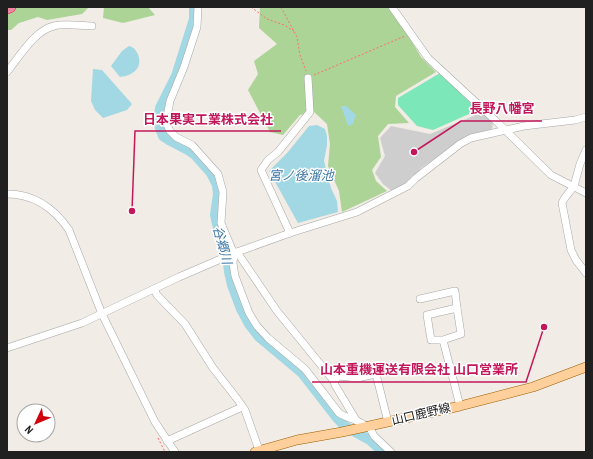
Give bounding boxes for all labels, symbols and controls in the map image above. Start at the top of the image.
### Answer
callout: 長野八幡宮 [461,96,542,121]
text: 長野八幡宮 [469,100,535,117]
callout: 日本果実工業株式会社 [135,106,281,131]
text: 日本果実工業株式会社 [143,111,273,128]
water label: 宮ノ後溜池 [268,167,335,184]
water label: 谷郷川 [209,224,236,268]
callout: 山本重機運送有限会社 山口営業所 [312,357,526,382]
text: 山本重機運送有限会社 山口営業所 [320,361,518,378]
street label: 山口鹿野線 [390,399,452,429]
north arrow [16,403,56,443]
text: N [22,423,36,437]

